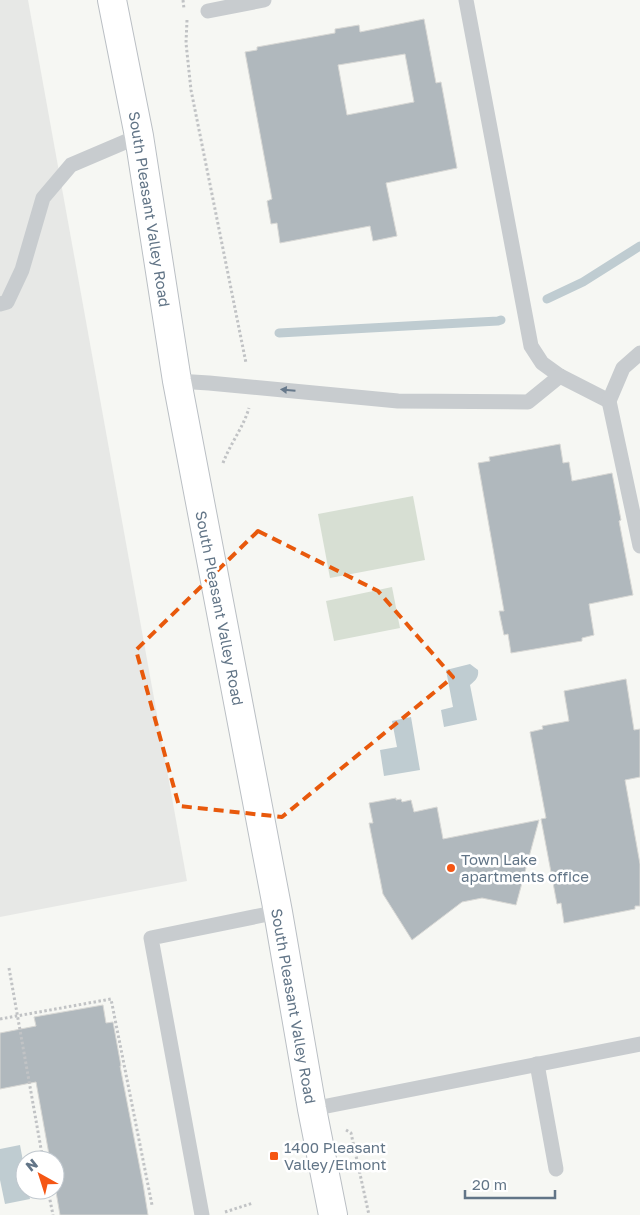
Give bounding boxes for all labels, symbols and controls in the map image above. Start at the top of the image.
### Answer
street label: South Pleasant Valley Road [126,110,174,308]
one-way arrow [279,386,295,394]
street label: South Pleasant Valley Road [192,509,248,707]
place label: Town Lake apartments office [461,850,589,885]
marker: Town Lake apartments office [445,862,457,874]
street label: South Pleasant Valley Road [268,907,320,1105]
place label: 1400 Pleasant Valley/Elmont [284,1138,386,1173]
north arrow [15,1150,65,1200]
marker: 1400 Pleasant Valley/Elmont [268,1150,280,1162]
text: N [22,1155,41,1174]
scale bar [465,1168,555,1200]
text: 20 m [472,1175,507,1193]

